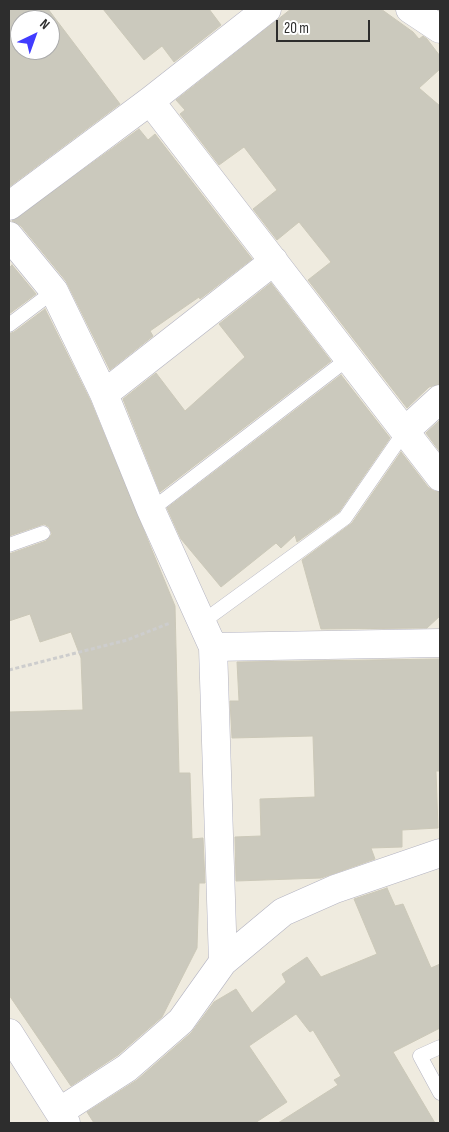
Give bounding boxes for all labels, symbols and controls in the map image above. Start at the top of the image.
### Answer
north arrow [10,10,60,60]
scale bar [279,10,373,42]
text: N [36,15,53,33]
text: 20 m [284,19,309,38]

